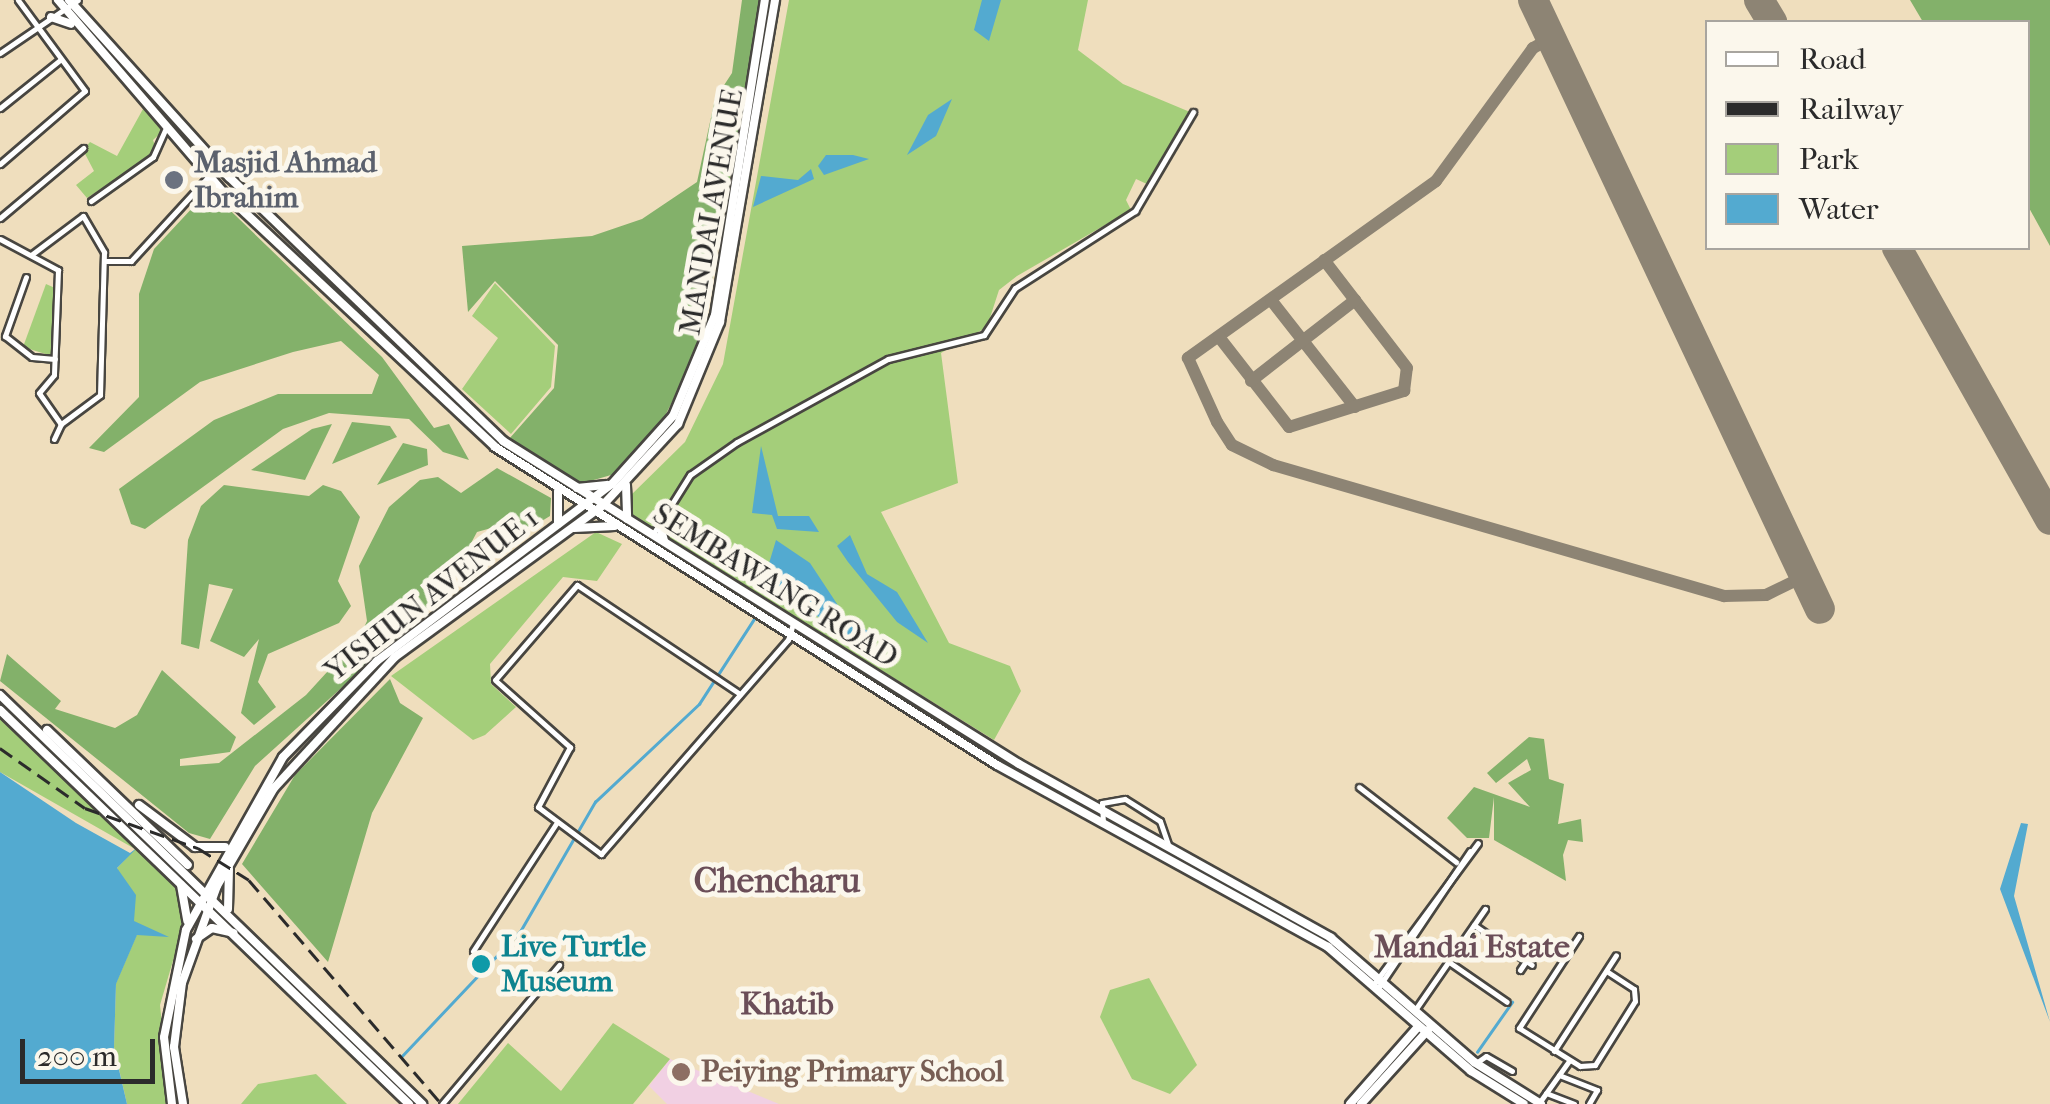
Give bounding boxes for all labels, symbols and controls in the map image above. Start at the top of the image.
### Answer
legend [1705,20,2030,250]
text: Road [1799,42,1866,77]
street label: MANDAI AVENUE [673,86,751,338]
text: Railway [1799,92,1903,127]
text: Park [1799,142,1859,177]
place label: Masjid Ahmad Ibrahim [194,145,377,216]
marker: Masjid Ahmad Ibrahim [163,169,185,191]
text: Water [1799,192,1879,227]
street label: SEMBAWANG ROAD [646,496,904,676]
street label: YISHUN AVENUE 1 [318,500,546,690]
district label: Chencharu [694,860,860,902]
district label: Mandai Estate [1374,928,1570,966]
place label: Live Turtle Museum [501,929,646,1000]
marker: Live Turtle Museum [470,953,492,975]
district label: Khatib [740,985,834,1023]
scale bar [25,1019,160,1081]
text: 200 m [37,1039,117,1074]
place label: Peiying Primary School [701,1054,1004,1090]
marker: Peiying Primary School [670,1061,692,1083]

